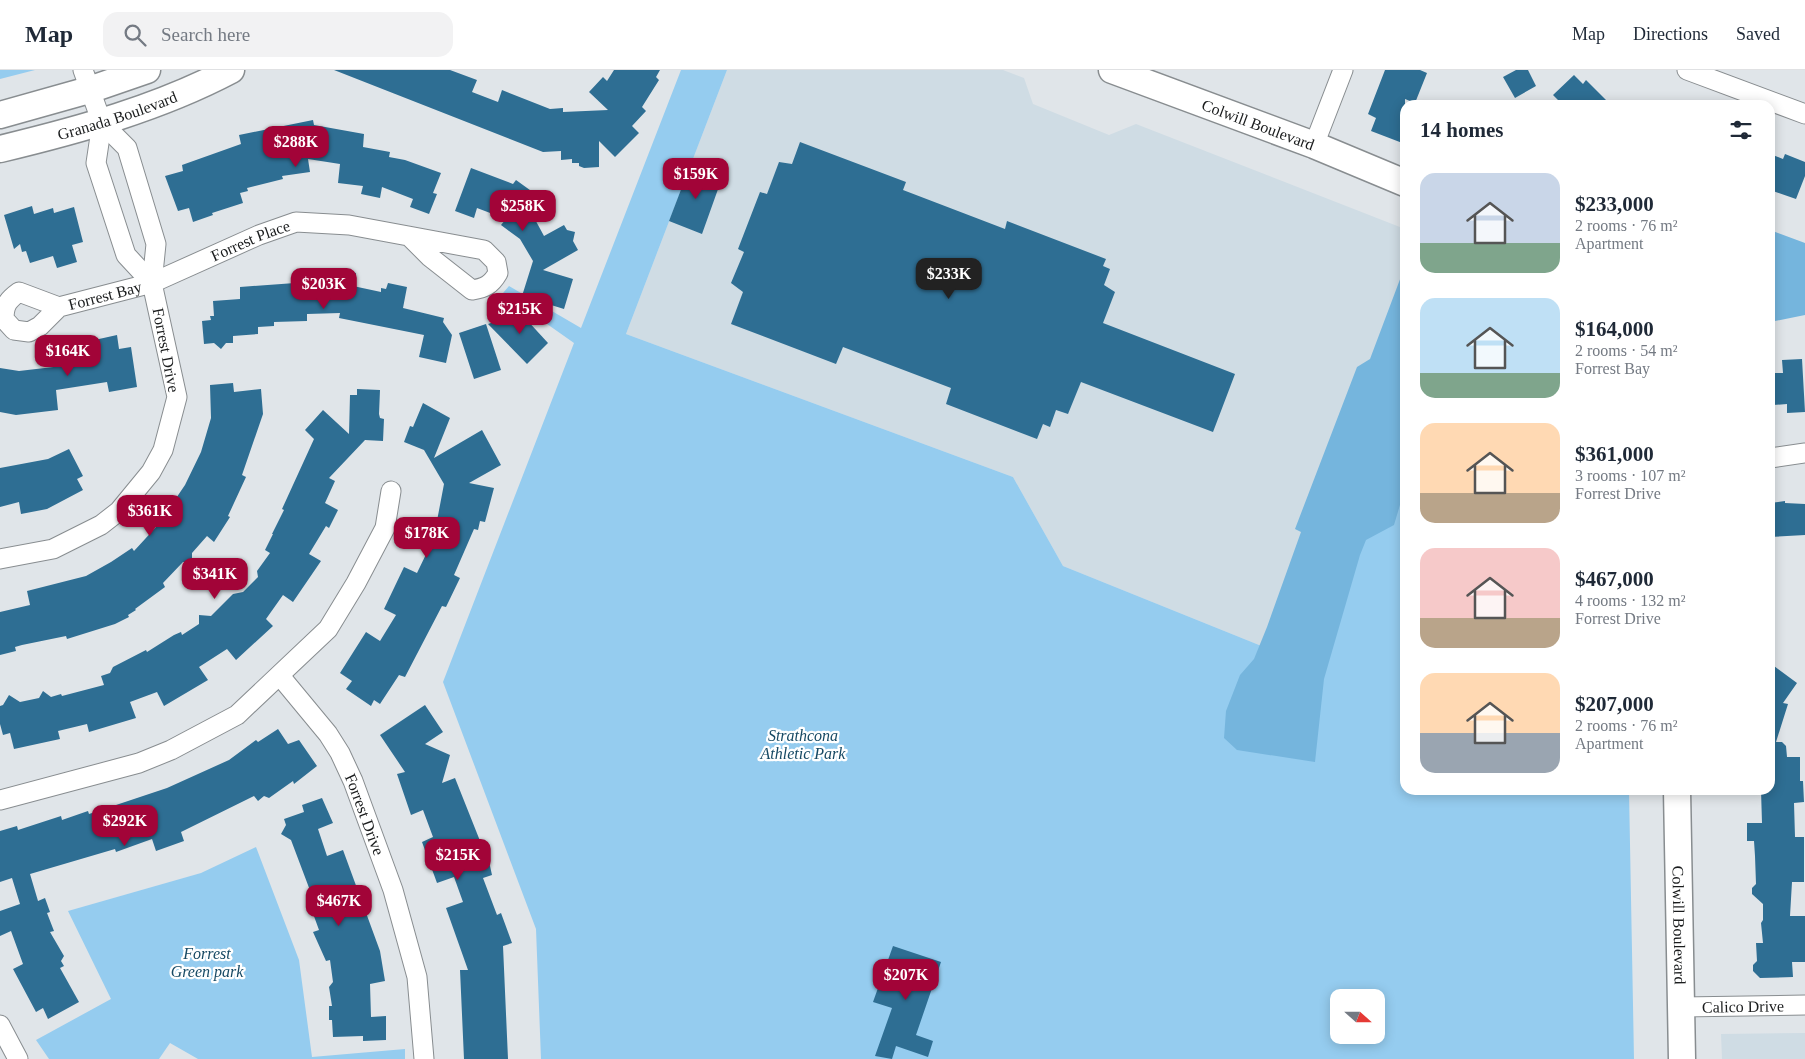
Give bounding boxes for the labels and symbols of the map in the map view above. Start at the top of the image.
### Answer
street label: Granada Boulevard [56,88,179,143]
street label: Colwill Boulevard [1200,96,1317,153]
pin: $288K [261,126,331,168]
pin: $159K [661,158,731,200]
pin: $258K [488,190,558,232]
street label: Forrest Place [208,216,292,264]
pin: $233K [914,258,984,300]
pin: $203K [289,268,359,310]
street label: Forrest Bay [66,278,144,313]
pin: $215K [485,292,555,335]
street label: Forrest Drive [149,306,183,394]
pin: $164K [33,334,103,377]
pin: $361K [115,494,185,537]
pin: $178K [392,516,462,559]
pin: $341K [180,558,250,600]
park label: Strathcona Athletic Park [760,727,846,762]
street label: Forrest Drive [342,771,388,857]
pin: $292K [90,804,160,847]
pin: $215K [423,838,493,881]
street label: Colwill Boulevard [1670,865,1689,984]
pin: $467K [304,884,374,927]
park label: Forrest Green park [171,945,244,981]
pin: $207K [871,958,941,1001]
north arrow [1330,989,1385,1044]
street label: Calico Drive [1702,997,1784,1015]

